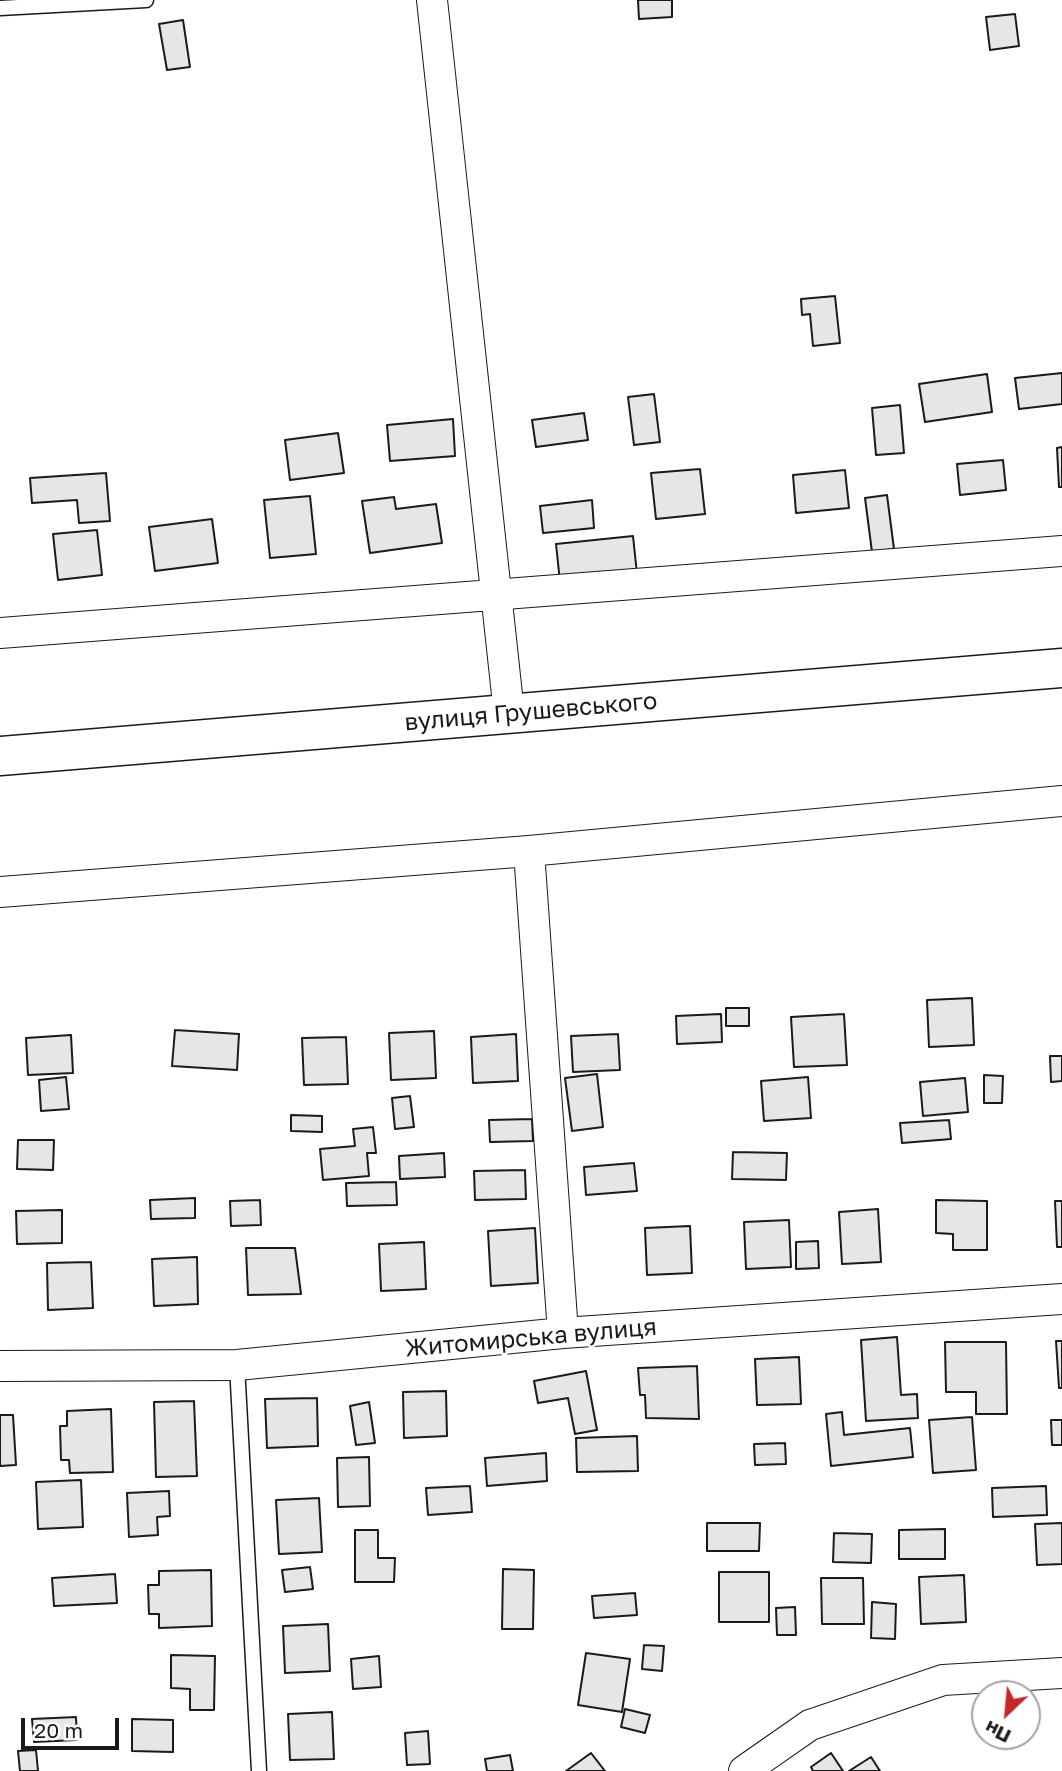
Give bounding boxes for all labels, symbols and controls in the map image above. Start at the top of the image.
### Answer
street label: вулиця Грушевського [403,687,659,737]
street label: Житомирська вулиця [404,1313,658,1363]
north arrow [971,1680,1041,1750]
scale bar [24,1704,122,1748]
text: 20 m [34,1717,83,1743]
text: Пн [981,1717,1014,1749]

